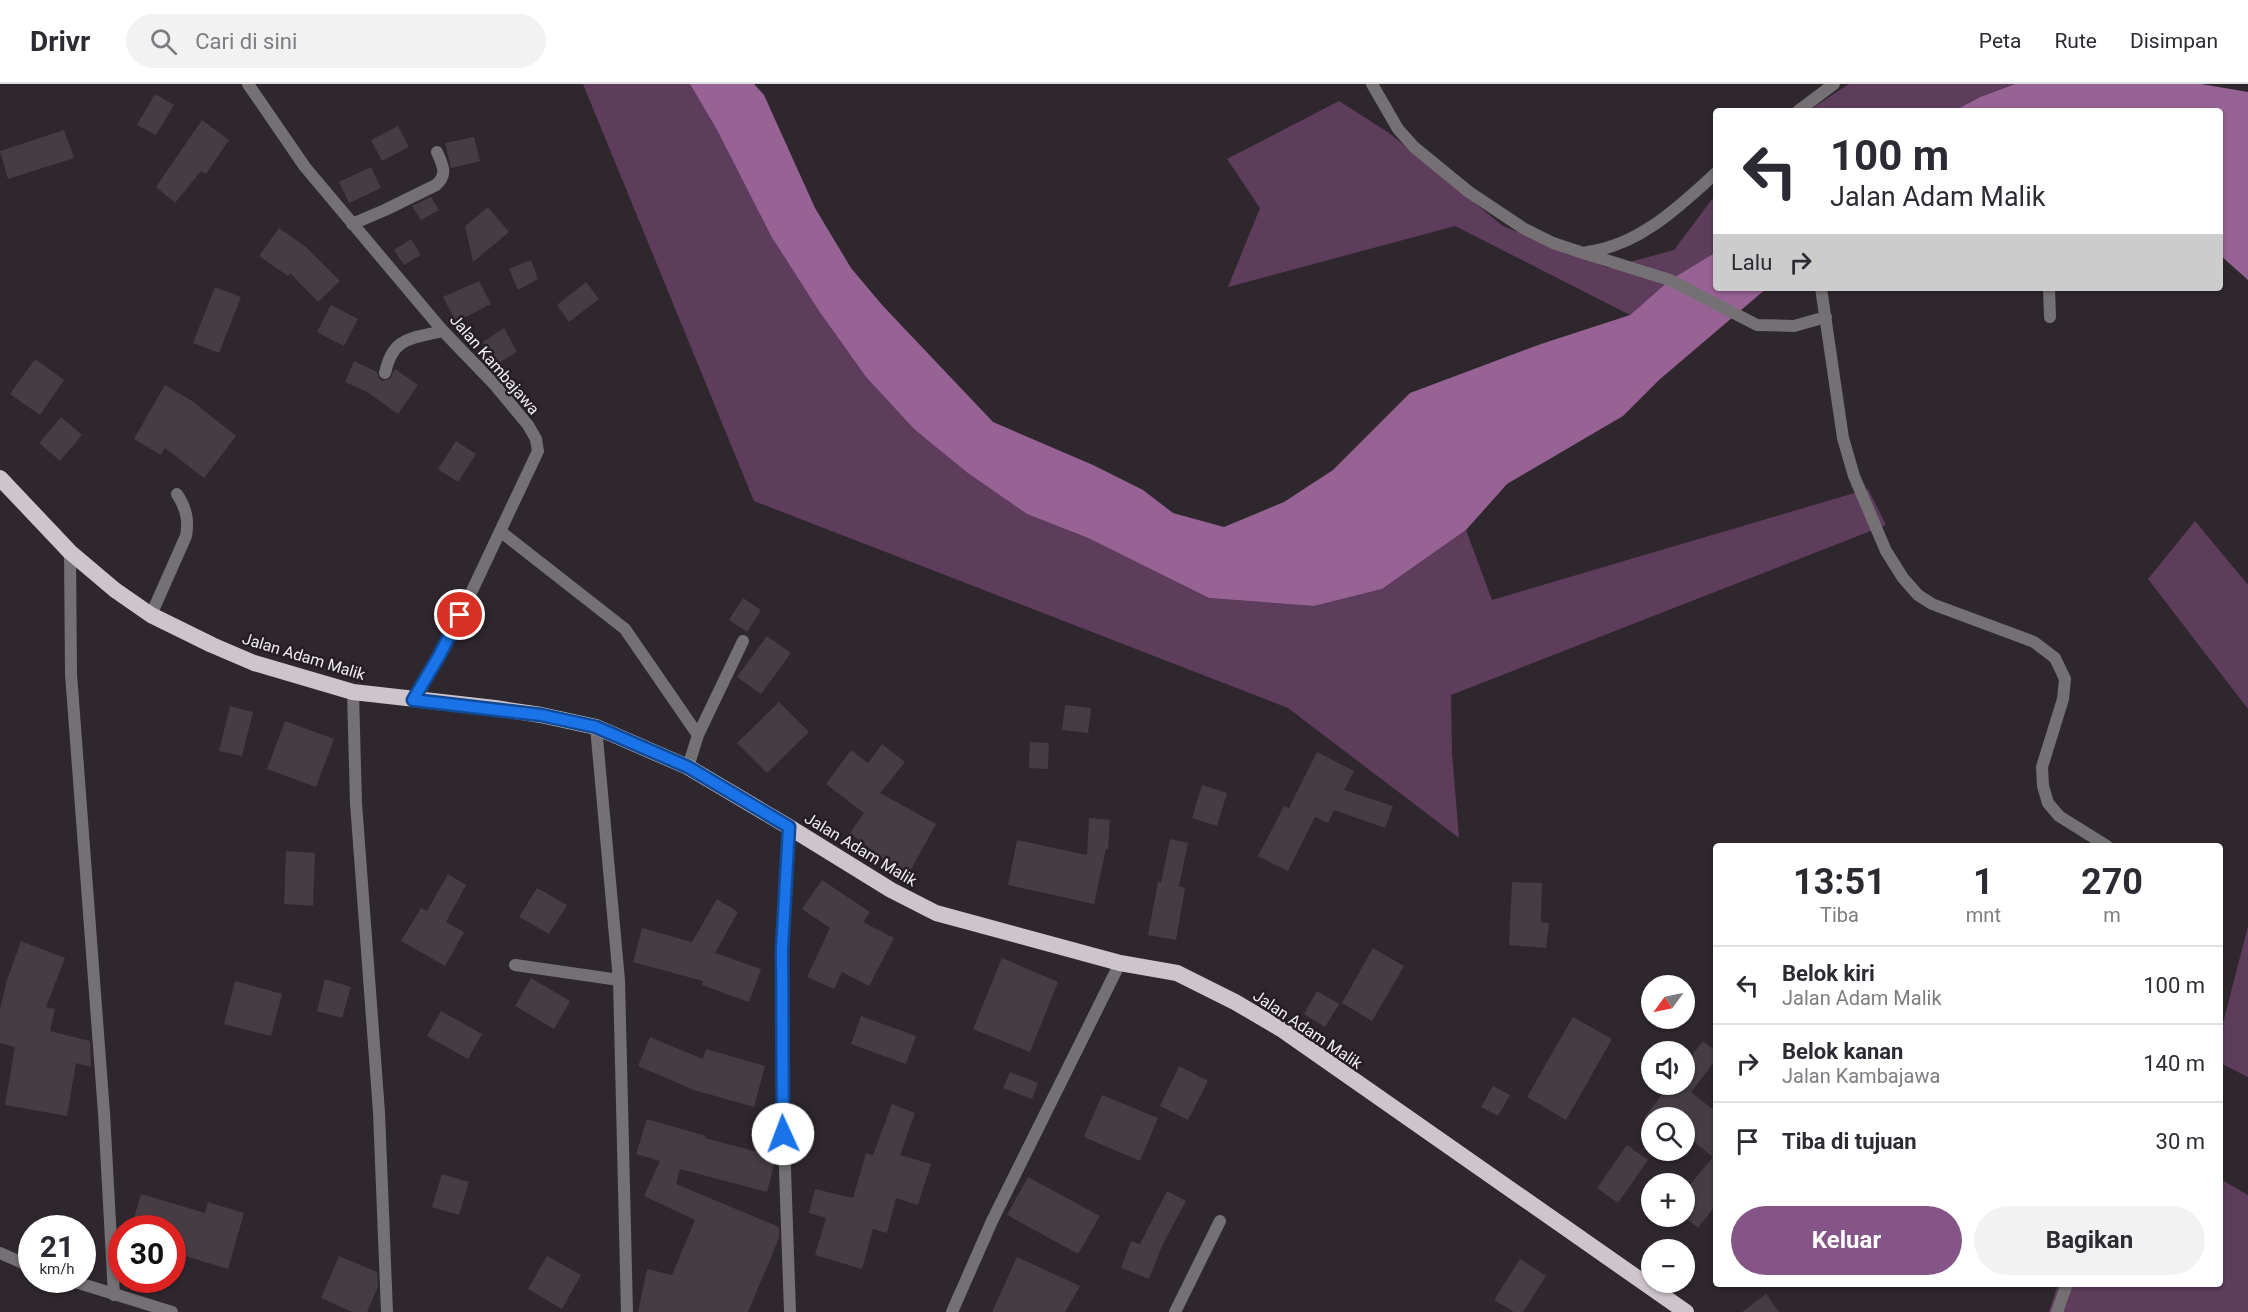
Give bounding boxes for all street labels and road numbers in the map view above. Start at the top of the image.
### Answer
street label: Jalan Kambajawa [446,310,543,418]
street label: Jalan Adam Malik [240,629,369,684]
street label: Jalan Adam Malik [801,808,921,891]
street label: Jalan Adam Malik [1249,986,1367,1073]

